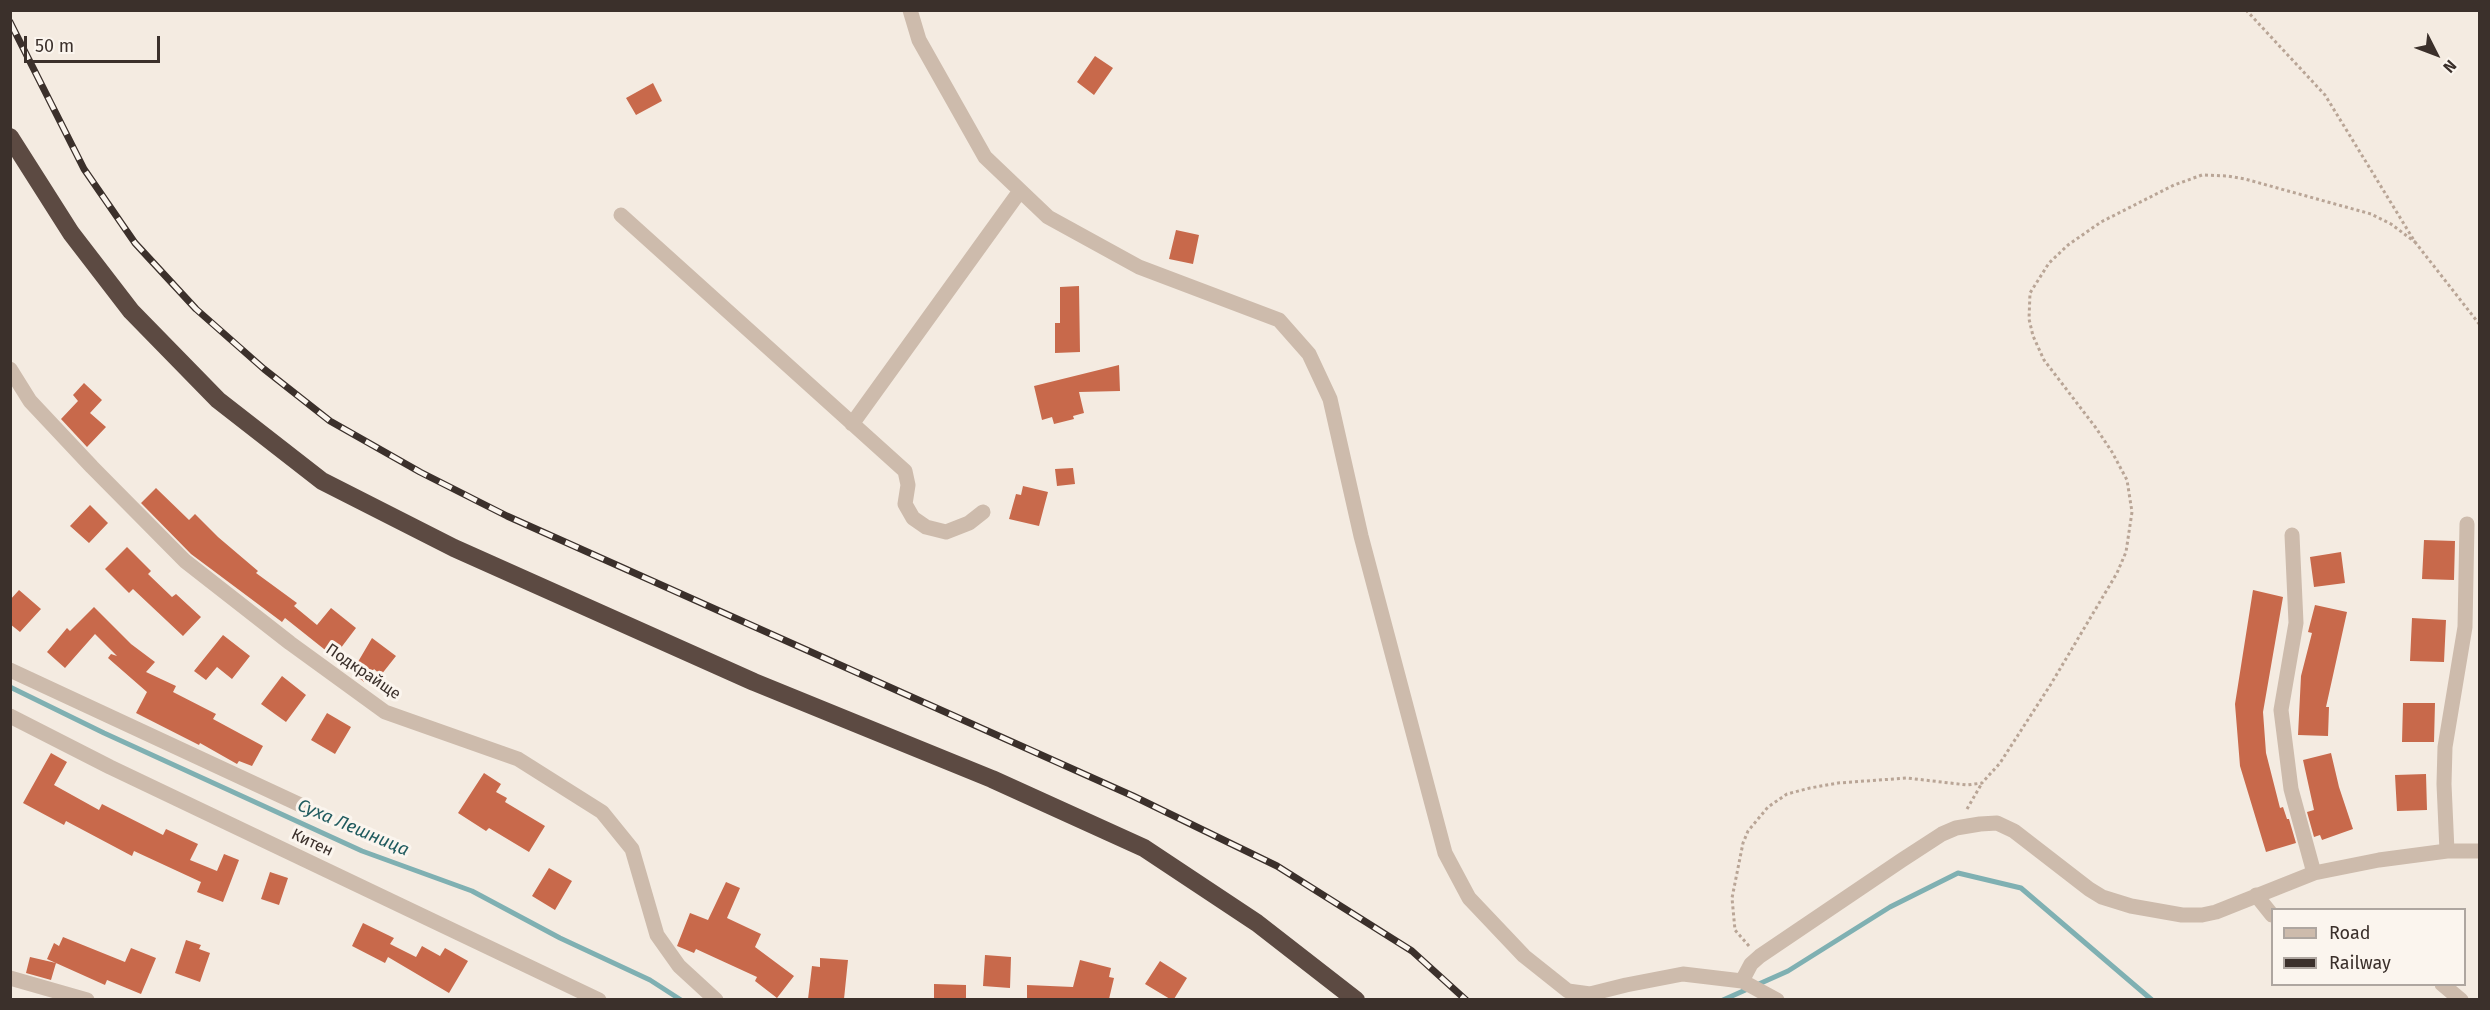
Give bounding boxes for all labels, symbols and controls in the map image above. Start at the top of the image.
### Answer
scale bar [27,24,164,62]
north arrow [2406,24,2466,84]
text: 50 m [35,35,74,57]
text: N [2439,56,2460,77]
street label: Подкрайще [322,640,404,704]
water label: Суха Лешница [294,795,412,861]
street label: Китен [288,825,336,861]
legend [2271,908,2466,986]
text: Road [2329,922,2371,944]
text: Railway [2329,952,2391,974]

